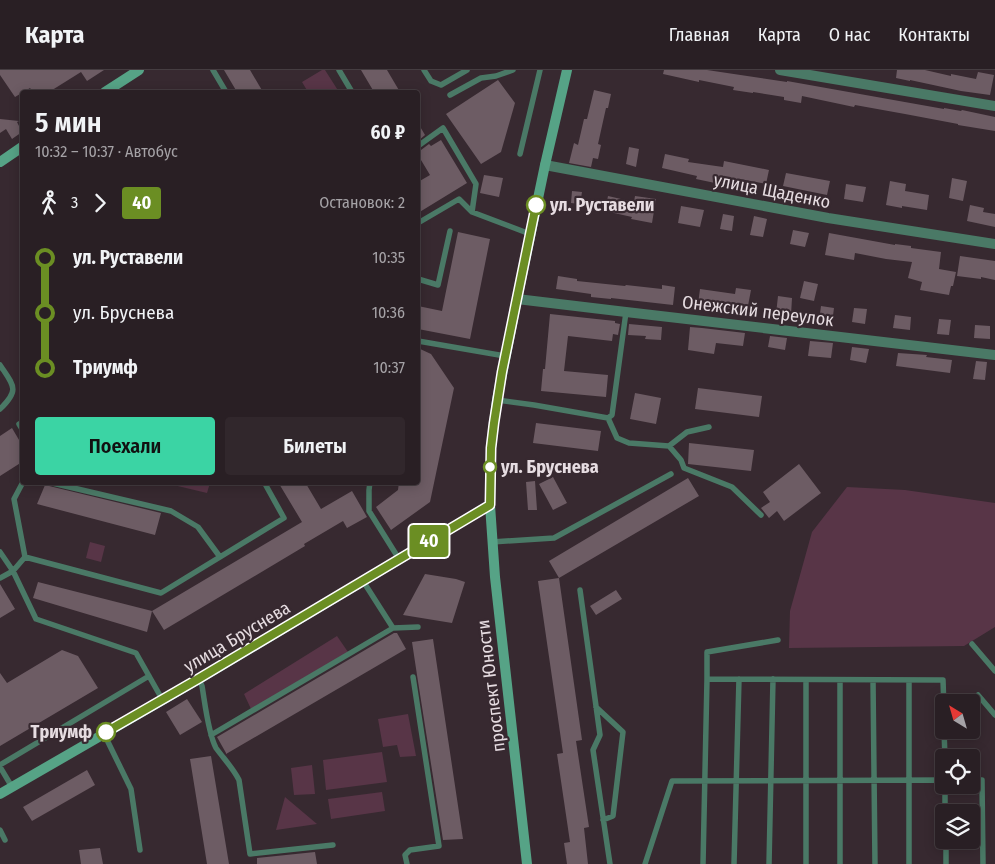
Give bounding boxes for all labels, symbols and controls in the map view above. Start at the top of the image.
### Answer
text: Карта [25,21,84,49]
text: Главная [669,24,730,46]
text: Карта [758,24,801,46]
text: О нас [829,24,870,46]
text: Контакты [898,24,970,46]
text: 5 мин [35,106,102,139]
text: 60 ₽ [370,121,405,144]
text: 10:32 – 10:37 · Автобус [35,142,178,161]
street label: улица Щаденко [712,169,832,213]
icon: walk [35,189,63,217]
icon: forward [86,189,114,217]
text: 40 [132,192,151,214]
text: 3 [71,193,78,212]
text: Остановок: 2 [319,193,405,212]
place label: ул. Руставели [549,194,654,216]
marker: ул. Руставели [526,195,546,215]
text: ул. Руставели [73,246,183,269]
text: 10:35 [372,248,405,267]
street label: Онежский переулок [681,291,836,331]
text: ул. Бруснева [73,301,174,324]
text: 10:36 [372,303,405,322]
text: Триумф [73,356,138,379]
text: 10:37 [373,358,405,377]
button: Поехали [35,417,215,475]
button: Билеты [225,417,405,475]
place label: ул. Бруснева [500,456,599,478]
marker: ул. Бруснева [483,460,497,474]
line badge: 40 [406,525,452,557]
text: 40 [419,530,439,552]
street label: улица Бруснева [180,597,294,677]
street label: проспект Юности [472,619,510,753]
north arrow [935,694,980,739]
map controls [935,694,980,849]
place label: Триумф [31,721,92,743]
marker: Триумф [96,722,116,742]
button: locate [935,749,980,794]
button: layers [935,804,980,849]

